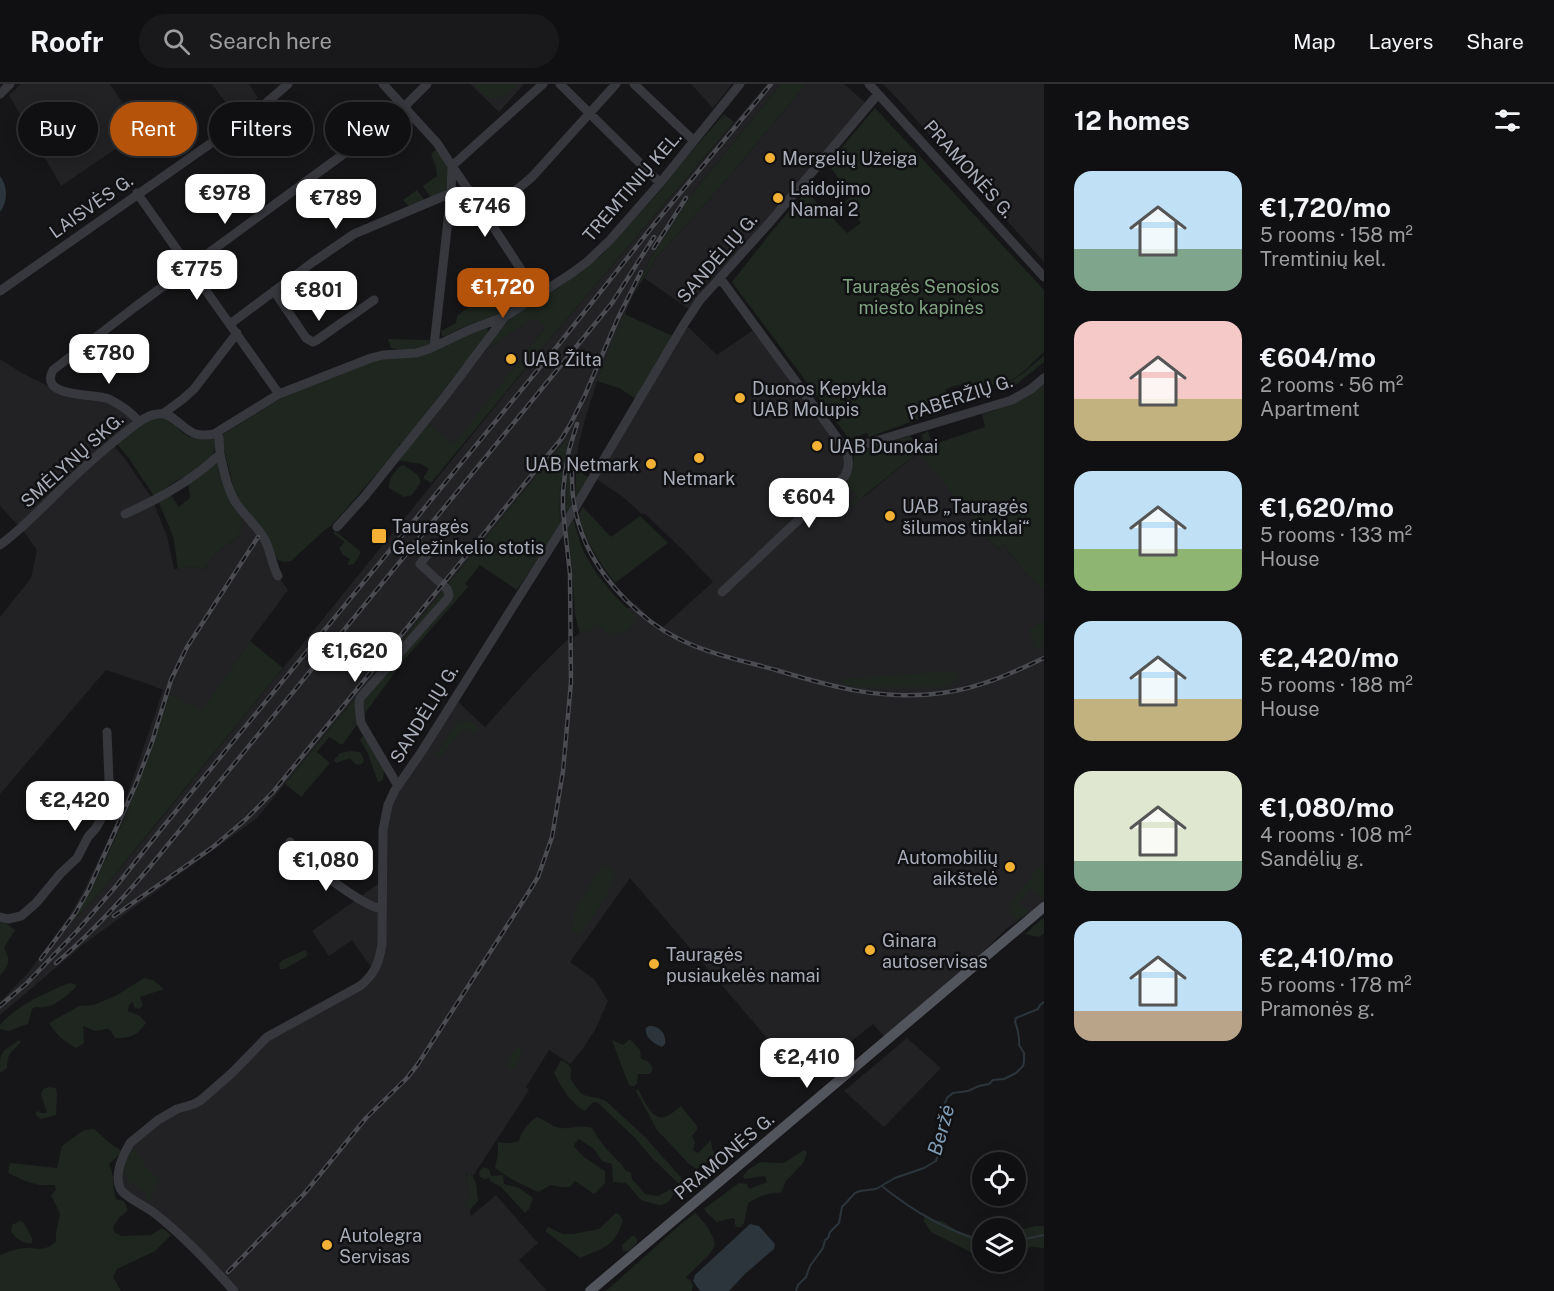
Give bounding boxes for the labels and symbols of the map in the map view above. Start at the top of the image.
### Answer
street label: PRAMONĖS G. [920,115,1019,222]
street label: TREMTINIŲ KEL. [578,126,686,246]
place label: Mergelių Užeiga [782,148,917,169]
marker: Mergelių Užeiga [763,151,777,165]
street label: LAISVĖS G. [45,169,137,242]
pin: €978 [189,174,261,225]
place label: Laidojimo Namai 2 [790,178,871,220]
pin: €789 [300,179,372,230]
pin: €746 [449,187,521,238]
marker: Laidojimo Namai 2 [771,191,785,205]
street label: SANDĖLIŲ G. [672,208,762,307]
pin: €775 [161,250,233,301]
pin: €1,720 [454,268,552,319]
pin: €801 [283,271,355,322]
park label: Tauragės Senosios miesto kapinės [843,276,999,318]
pin: €780 [73,334,145,385]
place label: UAB Žilta [523,349,602,370]
marker: UAB Žilta [504,352,518,366]
street label: PABERŽIŲ G. [905,370,1015,424]
place label: Duonos Kepykla UAB Molupis [752,378,887,420]
marker: Duonos Kepykla UAB Molupis [733,391,747,405]
street label: SMĖLYNŲ SKG. [16,408,128,512]
place label: UAB Dunokai [829,436,938,457]
marker: UAB Dunokai [810,439,824,453]
marker: Netmark [692,451,706,465]
place label: UAB Netmark [525,454,639,475]
marker: UAB Netmark [644,457,658,471]
place label: Netmark [663,468,735,489]
pin: €604 [773,478,845,529]
place label: UAB „Tauragės šilumos tinklai“ [902,496,1030,538]
marker: UAB „Tauragės šilumos tinklai“ [883,509,897,523]
place label: Tauragės Geležinkelio stotis [392,516,544,558]
marker: Tauragės Geležinkelio stotis [370,527,388,545]
pin: €1,620 [306,632,404,683]
street label: SANDĖLIŲ G. [385,661,462,767]
pin: €2,420 [26,781,124,832]
pin: €1,080 [277,841,375,892]
place label: Automobilių aikštelė [897,847,998,889]
marker: Automobilių aikštelė [1003,860,1017,874]
place label: Ginara autoservisas [882,930,988,972]
marker: Ginara autoservisas [863,943,877,957]
place label: Tauragės pusiaukelės namai [666,944,820,986]
marker: Tauragės pusiaukelės namai [647,957,661,971]
pin: €2,410 [758,1038,856,1089]
water label: Beržė [922,1102,960,1158]
street label: PRAMONĖS G. [669,1107,778,1204]
place label: Autolegra Servisas [339,1225,422,1267]
marker: Autolegra Servisas [320,1238,334,1252]

